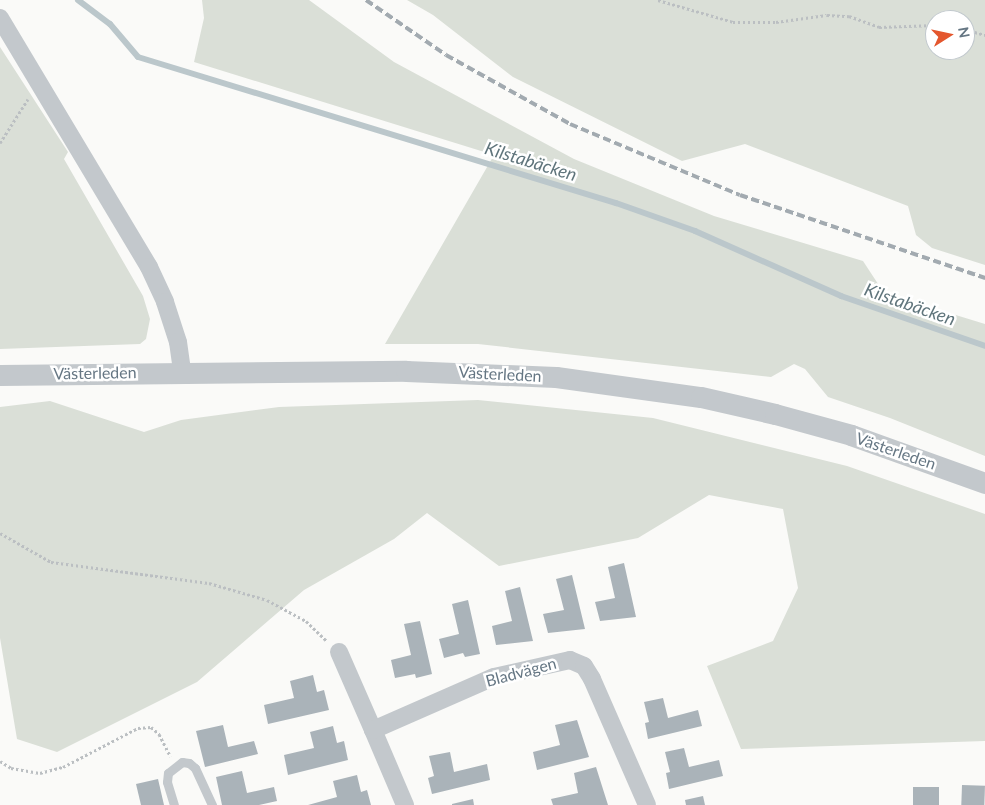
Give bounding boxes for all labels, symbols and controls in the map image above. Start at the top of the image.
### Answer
north arrow [925,10,975,60]
text: N [955,26,974,39]
water label: Kilstabäcken [482,137,580,185]
water label: Kilstabäcken [862,278,958,330]
street label: Västerleden [458,362,542,386]
street label: Västerleden [53,363,137,383]
street label: Västerleden [854,428,938,474]
street label: Bladvägen [484,653,558,691]

